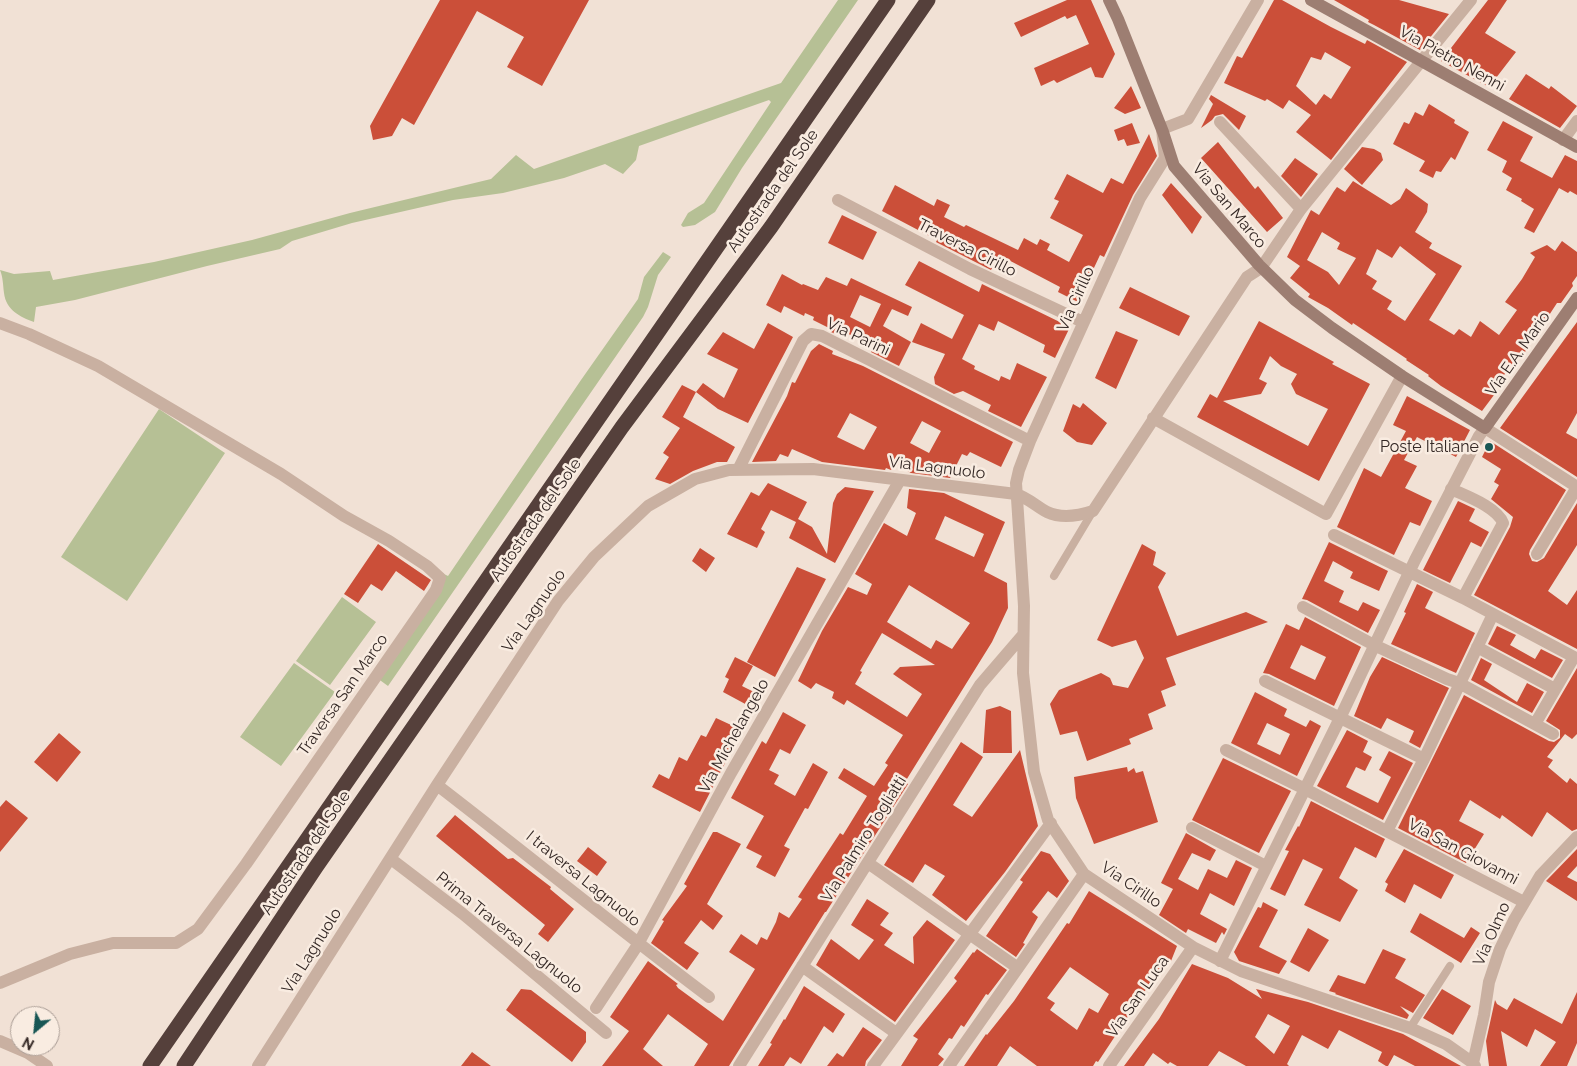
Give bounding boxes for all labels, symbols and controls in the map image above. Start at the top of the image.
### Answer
street label: Via Pietro Nenni [1396,22,1508,96]
street label: Autostrada del Sole [723,126,823,256]
street label: Via San Marco [1188,160,1270,252]
street label: Traversa Cirillo [915,215,1019,281]
street label: Via Cirillo [1053,264,1099,334]
street label: Via E.A. Mario [1482,308,1554,400]
street label: Via Parini [823,314,893,360]
place label: Poste Italiane [1380,437,1479,457]
marker: Poste Italiane [1483,441,1495,453]
street label: Via Lagnuolo [888,453,986,483]
street label: Autostrada del Sole [486,455,586,585]
street label: Via Lagnuolo [498,566,570,656]
street label: Traversa San Marco [294,630,392,760]
street label: Via Michelangelo [695,675,773,797]
street label: Via Palmiro Togliatti [817,772,911,906]
street label: Autostrada del Sole [257,787,355,919]
street label: Via San Giovanni [1404,815,1522,889]
street label: I traversa Lagnuolo [522,827,644,931]
street label: Via Cirillo [1097,858,1165,912]
street label: Prima Traversa Lagnuolo [432,868,586,998]
street label: Via Olmo [1469,899,1515,969]
street label: Via Lagnuolo [278,905,346,997]
street label: Via San Luca [1103,952,1173,1042]
north arrow [10,1006,60,1056]
text: N [20,1034,37,1053]

